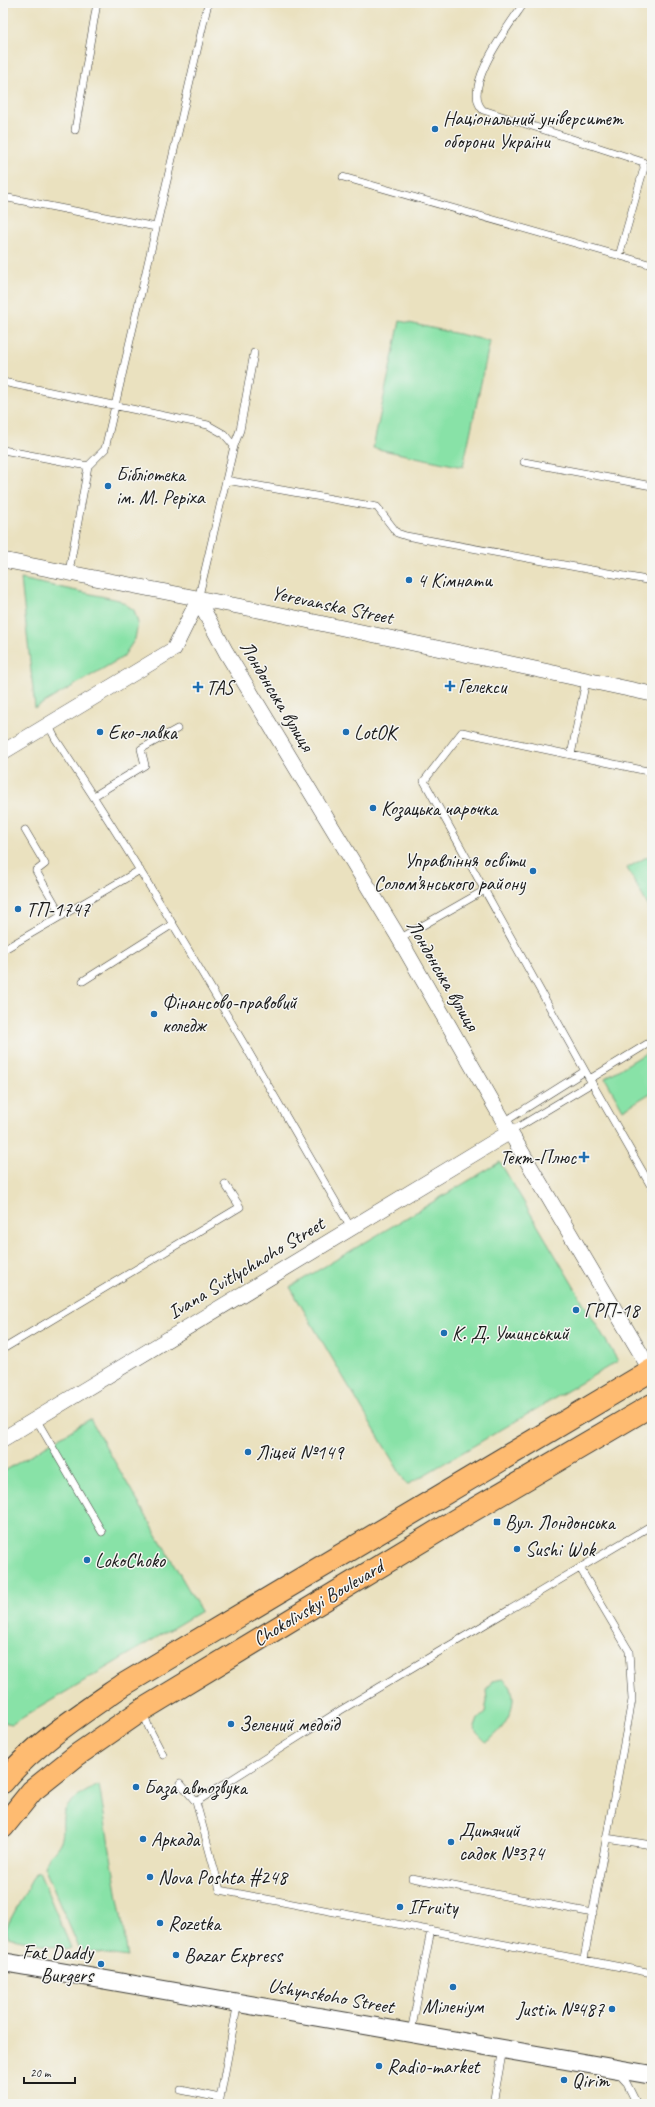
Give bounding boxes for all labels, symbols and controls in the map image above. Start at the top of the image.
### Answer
place label: Національний університет оборони України [443,106,625,154]
marker: Національний університет оборони України [430,124,440,134]
place label: Бібліотека ім. М. Реріха [116,462,206,510]
marker: Бібліотека ім. М. Реріха [103,481,113,491]
place label: 4 Кімнати [417,568,493,593]
marker: 4 Кімнати [404,575,414,585]
street label: Yerevanska Street [269,580,397,631]
street label: Лондонська вулиця [234,636,321,758]
place label: Гелекси [458,674,508,699]
place label: TAS [206,675,236,700]
marker: Гелекси [445,681,455,691]
marker: TAS [193,682,203,692]
place label: Еко-лавка [108,720,179,745]
place label: LotOK [354,720,399,745]
marker: Еко-лавка [95,727,105,737]
marker: LotOK [341,727,351,737]
place label: Козацька чарочка [381,796,499,822]
marker: Козацька чарочка [368,803,378,813]
place label: Управління освіти Солом’янського району [374,848,527,896]
marker: Управління освіти Солом’янського району [528,866,538,876]
place label: ТП-1747 [26,897,91,922]
marker: ТП-1747 [13,904,23,914]
street label: Лондонська вулиця [401,915,486,1037]
place label: Фінансово-правовий коледж [162,990,298,1038]
marker: Фінансово-правовий коледж [149,1009,159,1019]
place label: Тект-Плюс [500,1145,577,1170]
marker: Тект-Плюс [579,1152,589,1162]
street label: Ivana Svitlychnoho Street [163,1210,331,1325]
place label: ГРП-18 [584,1298,641,1323]
marker: ГРП-18 [571,1305,581,1315]
place label: К. Д. Ушинський [452,1321,571,1346]
marker: К. Д. Ушинський [439,1328,449,1338]
place label: Ліцей №149 [256,1440,345,1465]
marker: Ліцей №149 [243,1447,253,1457]
place label: Вул. Лондонська [505,1510,617,1535]
marker: Вул. Лондонська [492,1517,502,1527]
place label: Sushi Wok [525,1537,597,1562]
marker: Sushi Wok [512,1544,522,1554]
place label: LokoChoko [95,1548,166,1573]
street label: Chokolivskyi Boulevard [248,1553,390,1652]
marker: LokoChoko [82,1555,92,1565]
place label: Зелений медоїд [239,1712,341,1737]
marker: Зелений медоїд [226,1719,236,1729]
place label: База автозвука [144,1775,249,1801]
marker: База автозвука [131,1782,141,1792]
place label: Дитячий садок №374 [459,1818,546,1866]
place label: Аркада [151,1827,201,1852]
marker: Аркада [138,1834,148,1844]
marker: Дитячий садок №374 [446,1837,456,1847]
place label: Nova Poshta #248 [158,1865,289,1890]
marker: Nova Poshta #248 [145,1872,155,1882]
place label: IFruity [408,1895,460,1920]
marker: IFruity [395,1902,405,1912]
place label: Rozetka [168,1911,222,1936]
marker: Rozetka [155,1918,165,1928]
place label: Fat Daddy Burgers [22,1940,95,1988]
place label: Bazar Express [184,1943,284,1968]
marker: Bazar Express [171,1950,181,1960]
marker: Fat Daddy Burgers [96,1959,106,1969]
street label: Ushynskoho Street [266,1973,398,2020]
marker: Міленіум [448,1982,458,1992]
place label: Міленіум [423,1994,485,2019]
place label: Justin №487 [515,1997,605,2022]
marker: Justin №487 [607,2004,617,2014]
place label: Radio-market [387,2054,481,2079]
scale bar [24,2059,75,2085]
marker: Radio-market [374,2061,384,2071]
text: 20 m [30,2065,52,2081]
place label: Qirim [572,2068,611,2093]
marker: Qirim [559,2075,569,2085]

